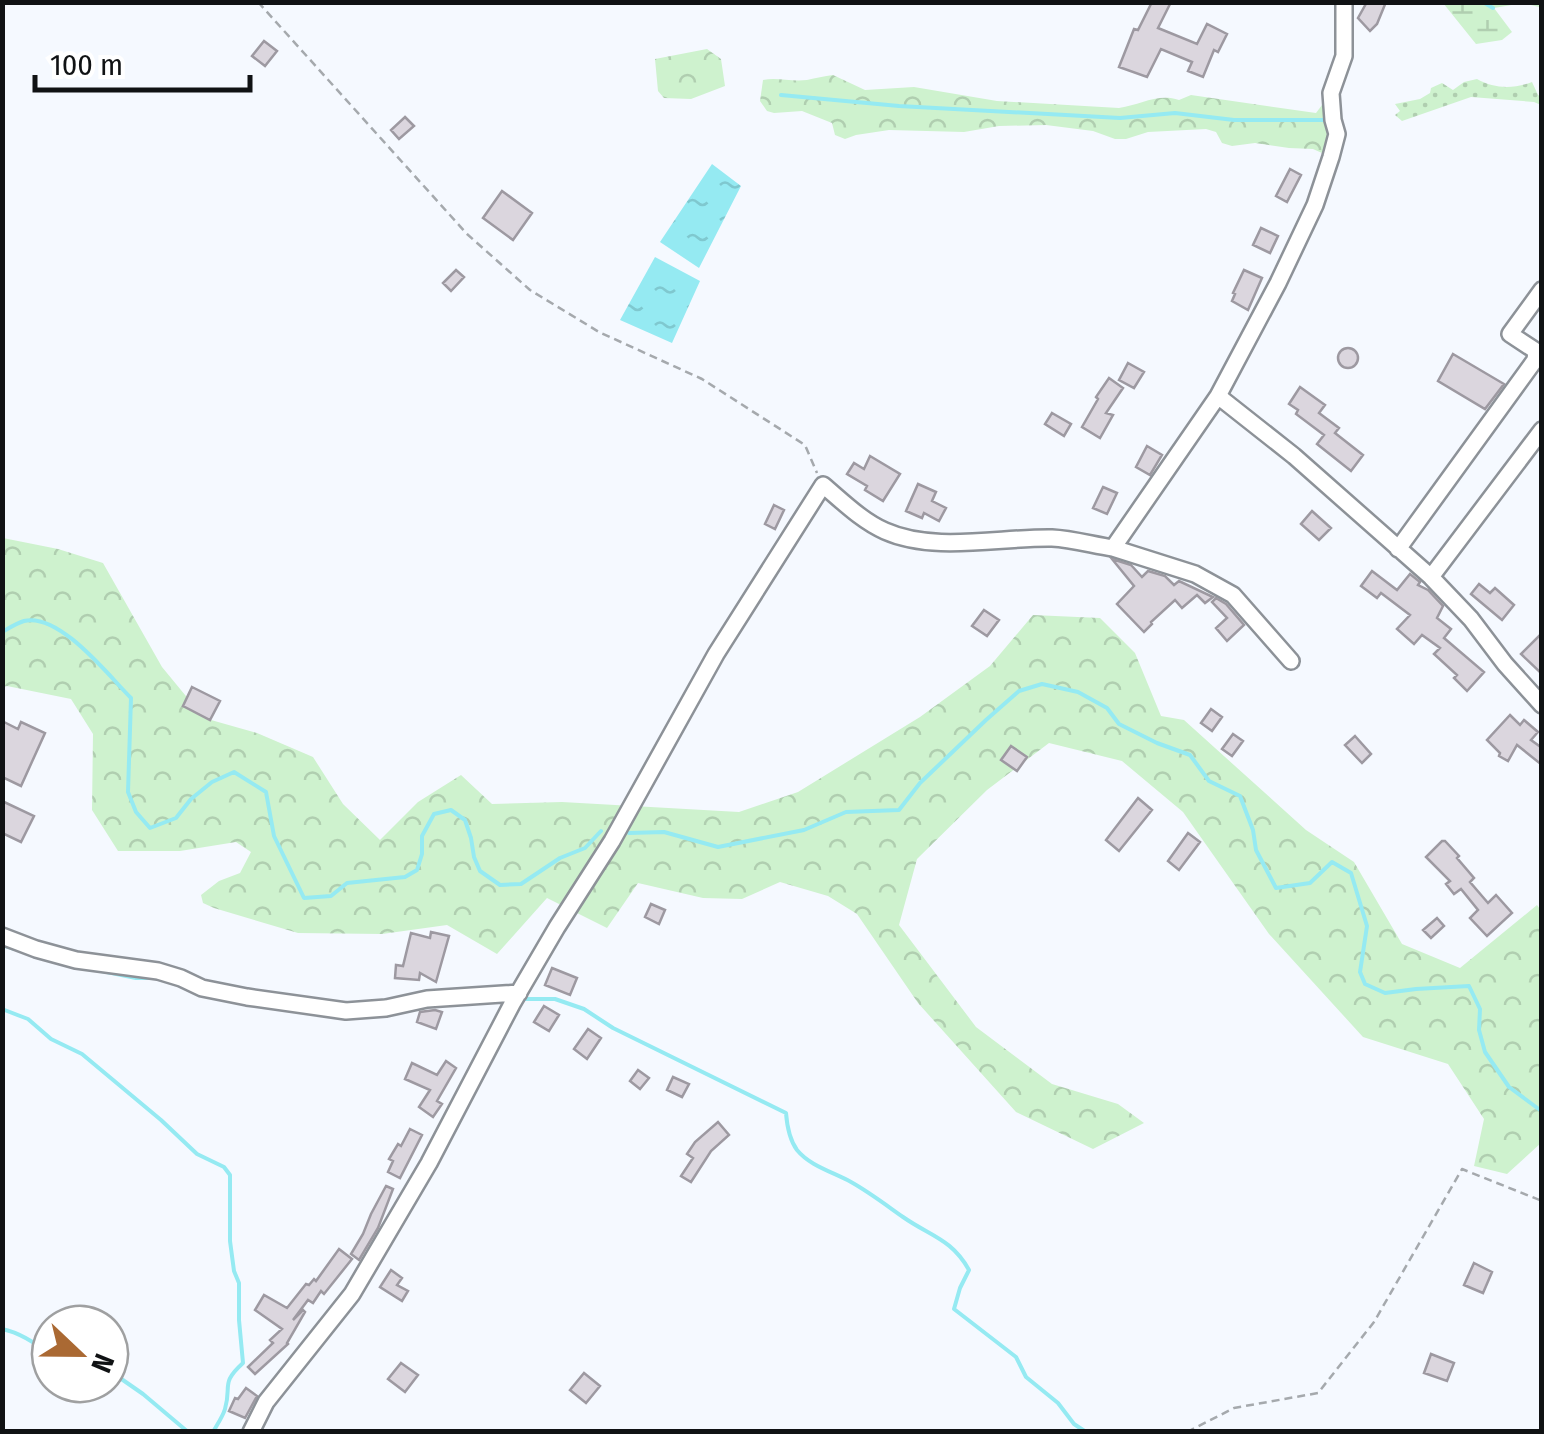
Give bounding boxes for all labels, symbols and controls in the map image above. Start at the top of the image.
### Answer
scale bar [35,30,250,92]
text: 100 m [50,47,123,83]
north arrow [30,1304,130,1404]
text: N [84,1349,121,1377]

